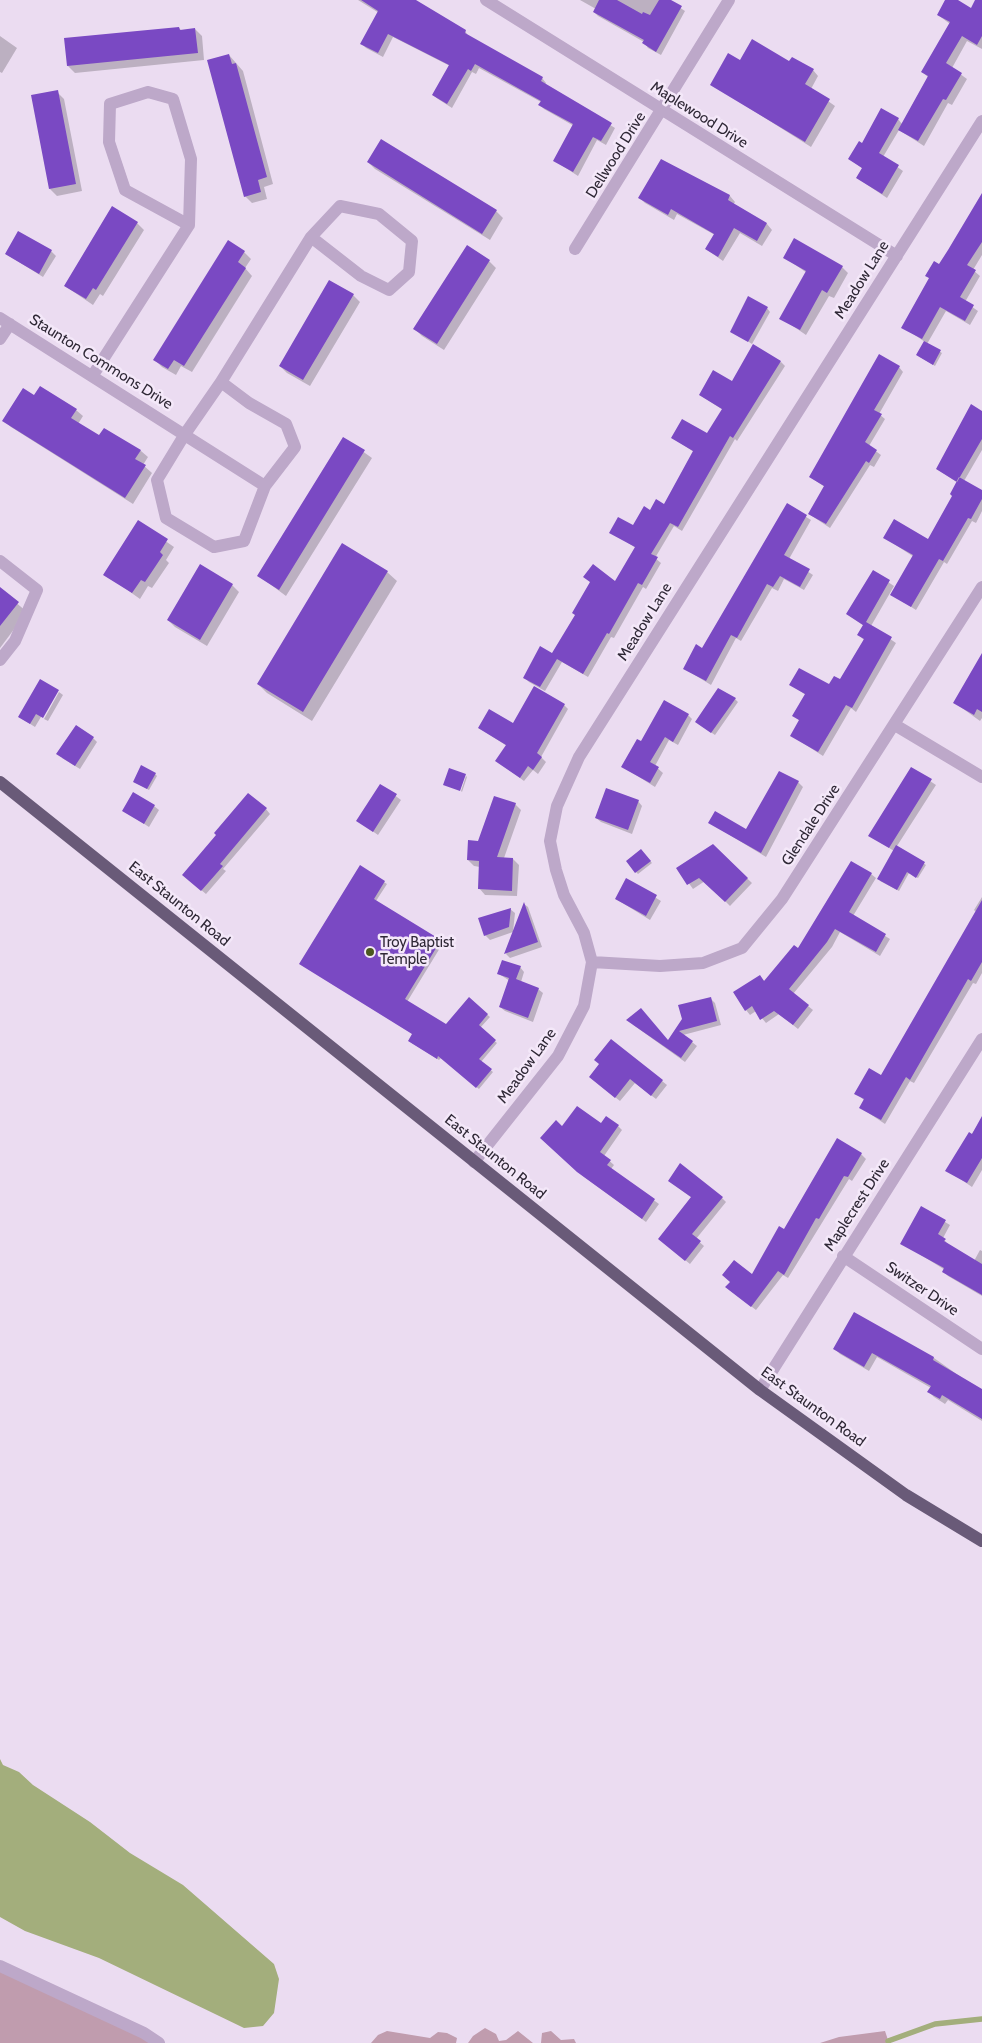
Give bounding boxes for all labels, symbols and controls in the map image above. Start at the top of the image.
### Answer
street label: Maplewood Drive [647,78,751,152]
street label: Dellwood Drive [582,109,650,201]
street label: Meadow Lane [831,238,893,322]
street label: Staunton Commons Drive [26,311,176,413]
street label: Meadow Lane [614,580,676,664]
street label: Glendale Drive [778,781,844,869]
street label: East Staunton Road [125,858,233,950]
place label: Troy Baptist Temple [380,934,454,969]
marker: Troy Baptist Temple [364,946,376,958]
street label: Meadow Lane [494,1025,560,1107]
street label: East Staunton Road [441,1111,549,1203]
street label: Maplecrest Drive [821,1156,893,1254]
street label: Switzer Drive [882,1258,962,1320]
street label: East Staunton Road [757,1363,869,1451]

